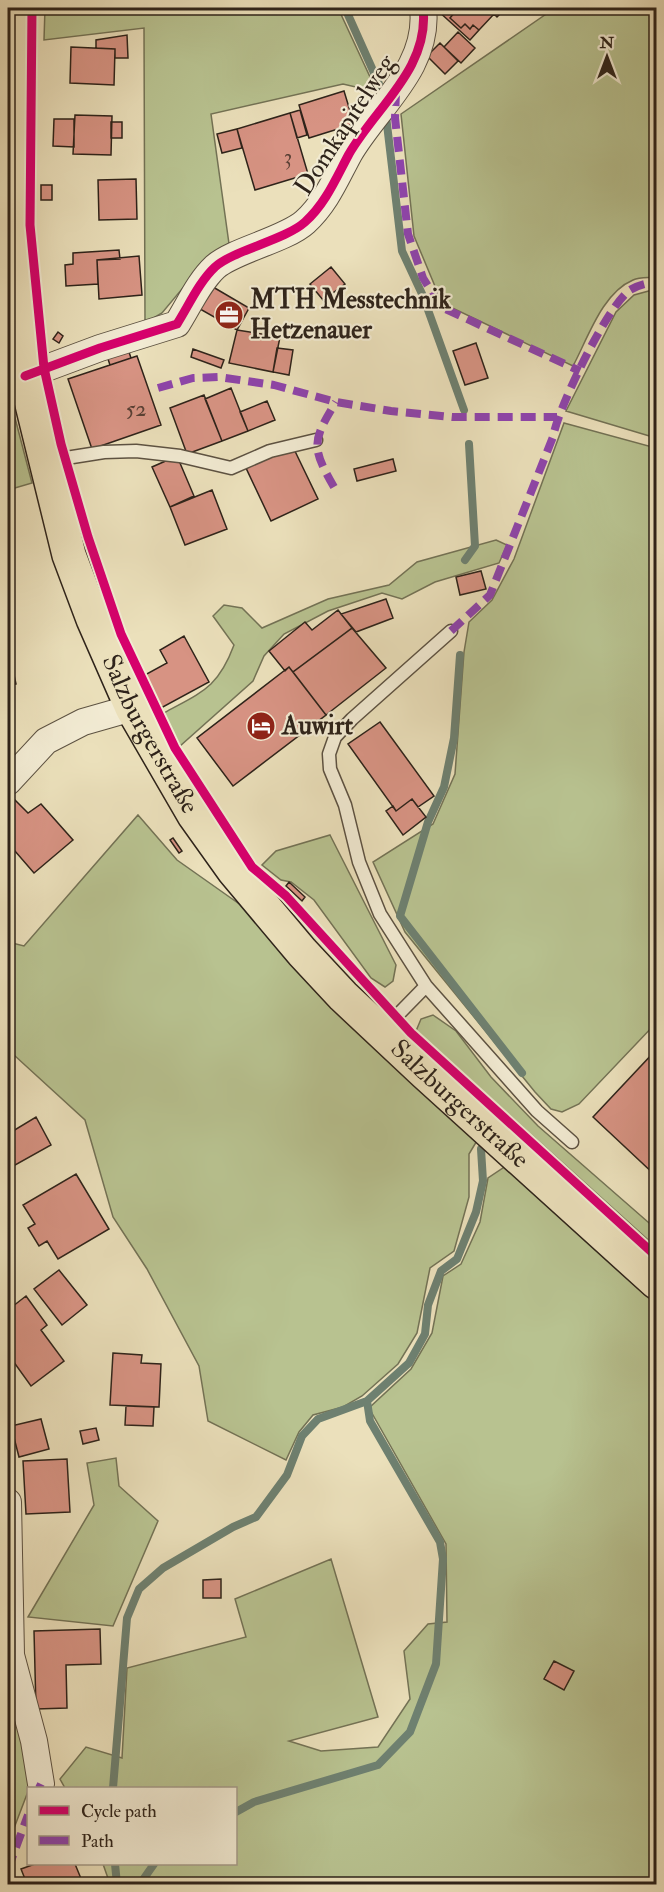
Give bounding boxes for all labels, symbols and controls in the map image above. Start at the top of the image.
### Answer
north arrow [577,27,637,87]
text: N [599,33,615,53]
street label: Domkapitelweg [288,47,404,202]
house number: 3 [284,143,292,171]
place label: MTH Messtechnik Hetzenauer [249,284,451,346]
office icon: MTH Messtechnik Hetzenauer [213,299,245,331]
house number: 52 [126,395,146,423]
street label: Salzburgerstraße [95,650,206,820]
hotel icon: Auwirt [245,710,277,742]
place label: Auwirt [281,710,353,742]
street label: Salzburgerstraße [384,1033,536,1175]
legend [27,1787,237,1865]
text: Cycle path [81,1800,157,1823]
text: Path [81,1830,114,1853]

